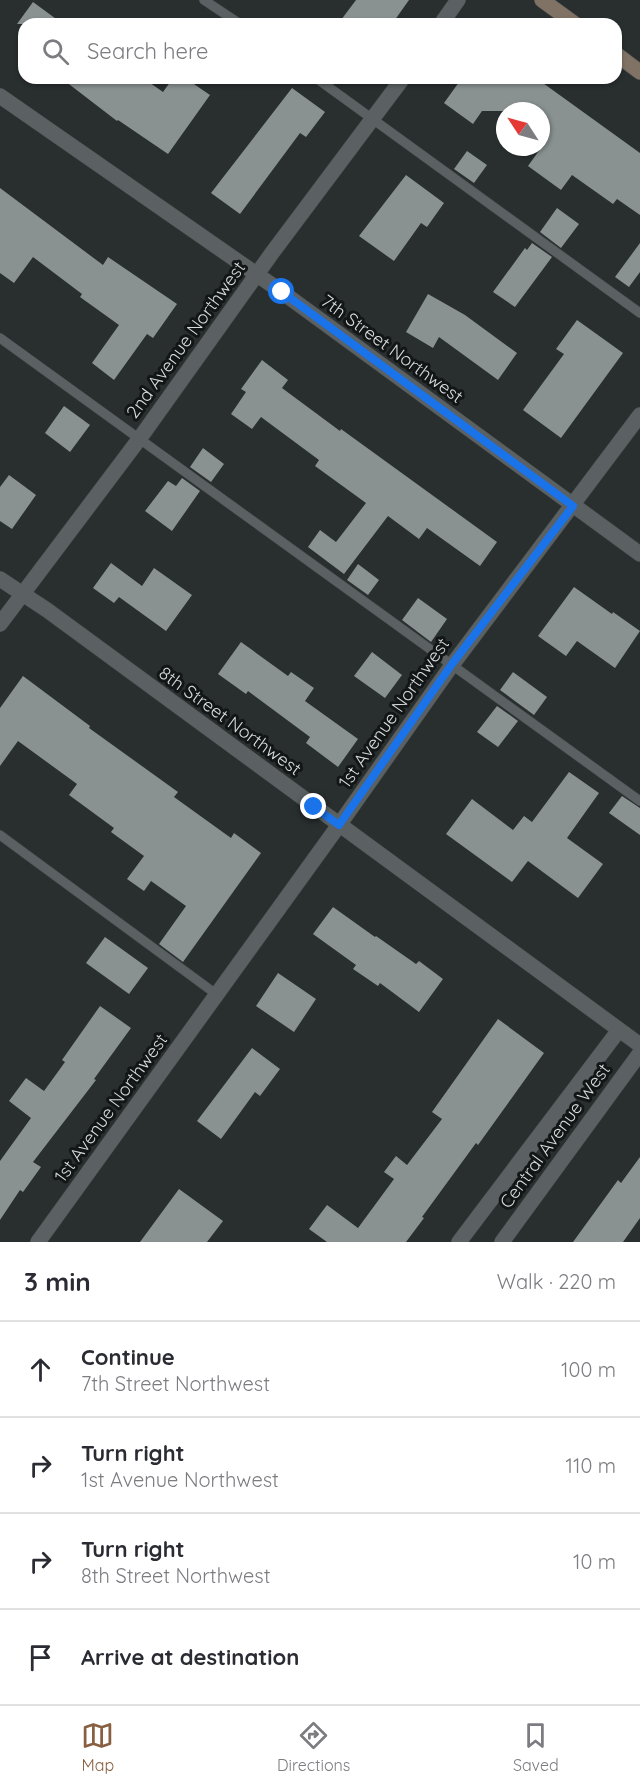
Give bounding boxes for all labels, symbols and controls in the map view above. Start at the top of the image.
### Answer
search box [18,18,622,84]
icon: search [39,35,72,68]
text: Search here [87,37,208,65]
north arrow [496,102,550,156]
street label: 2nd Avenue Northwest [121,257,250,423]
route start [268,278,294,304]
street label: 7th Street Northwest [317,289,468,408]
street label: 1st Avenue Northwest [333,633,454,792]
street label: 8th Street Northwest [155,661,306,780]
route end [300,793,326,819]
street label: 1st Avenue Northwest [49,1029,172,1186]
street label: Central Avenue West [494,1059,615,1213]
text: 3 min [24,1265,91,1298]
text: Walk · 220 m [497,1269,616,1294]
text: Continue [81,1343,175,1371]
icon: ahead [24,1353,57,1386]
text: 100 m [561,1357,616,1382]
text: 7th Street Northwest [81,1371,270,1396]
text: Turn right [81,1439,185,1467]
icon: right [24,1449,57,1482]
text: 110 m [566,1453,616,1478]
text: 1st Avenue Northwest [81,1467,279,1492]
text: Turn right [81,1535,185,1563]
icon: right [24,1545,57,1578]
text: 10 m [573,1549,616,1574]
text: 8th Street Northwest [81,1563,271,1588]
icon: arrive [24,1641,57,1674]
text: Arrive at destination [81,1643,299,1671]
tab: Map [81,1719,114,1775]
tab: Directions [277,1719,350,1775]
tab: Saved [513,1719,559,1775]

